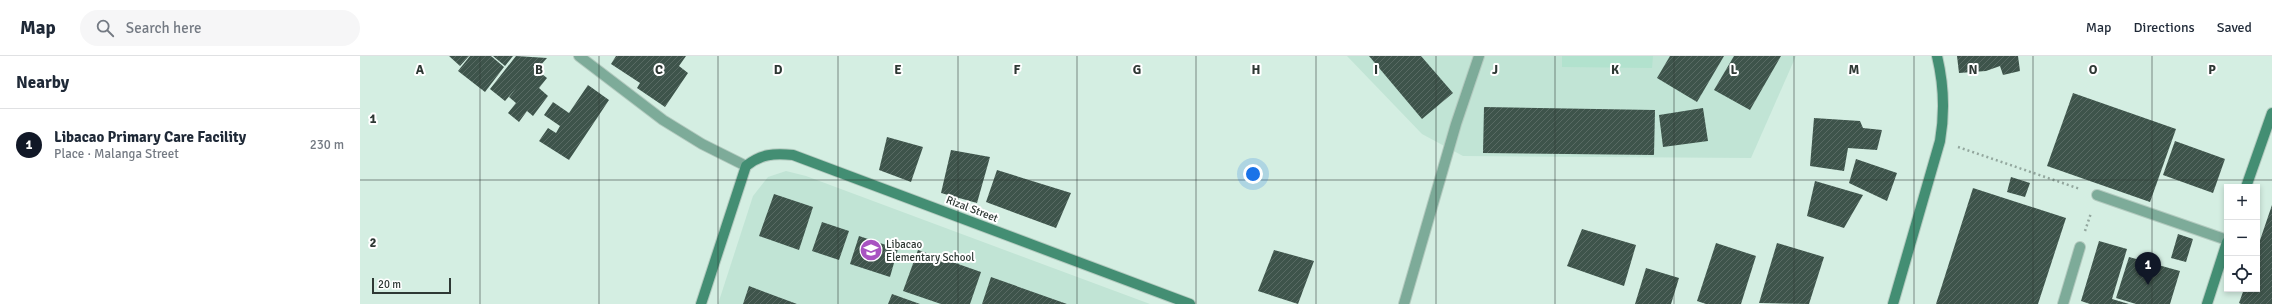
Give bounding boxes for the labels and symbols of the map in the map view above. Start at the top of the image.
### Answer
text: A [416,62,425,78]
text: B [535,62,543,78]
text: C [655,62,663,78]
text: D [774,62,783,78]
text: E [894,62,902,78]
text: F [1014,62,1021,78]
text: G [1133,62,1141,78]
text: H [1252,62,1260,78]
text: I [1374,62,1378,78]
text: J [1492,62,1498,78]
text: K [1611,62,1619,78]
text: L [1731,62,1738,78]
text: M [1849,62,1860,78]
text: N [1968,62,1978,78]
text: O [2089,62,2098,78]
text: P [2208,62,2216,78]
text: 1 [369,111,377,127]
your location [1243,164,1263,184]
street label: Rizal Street [944,193,1000,225]
text: 2 [369,235,377,251]
school or university icon: Libacao Elementary School [858,237,884,263]
place label: Libacao Elementary School [886,238,974,264]
pin: 1 [2135,252,2161,285]
scale bar [372,276,451,295]

